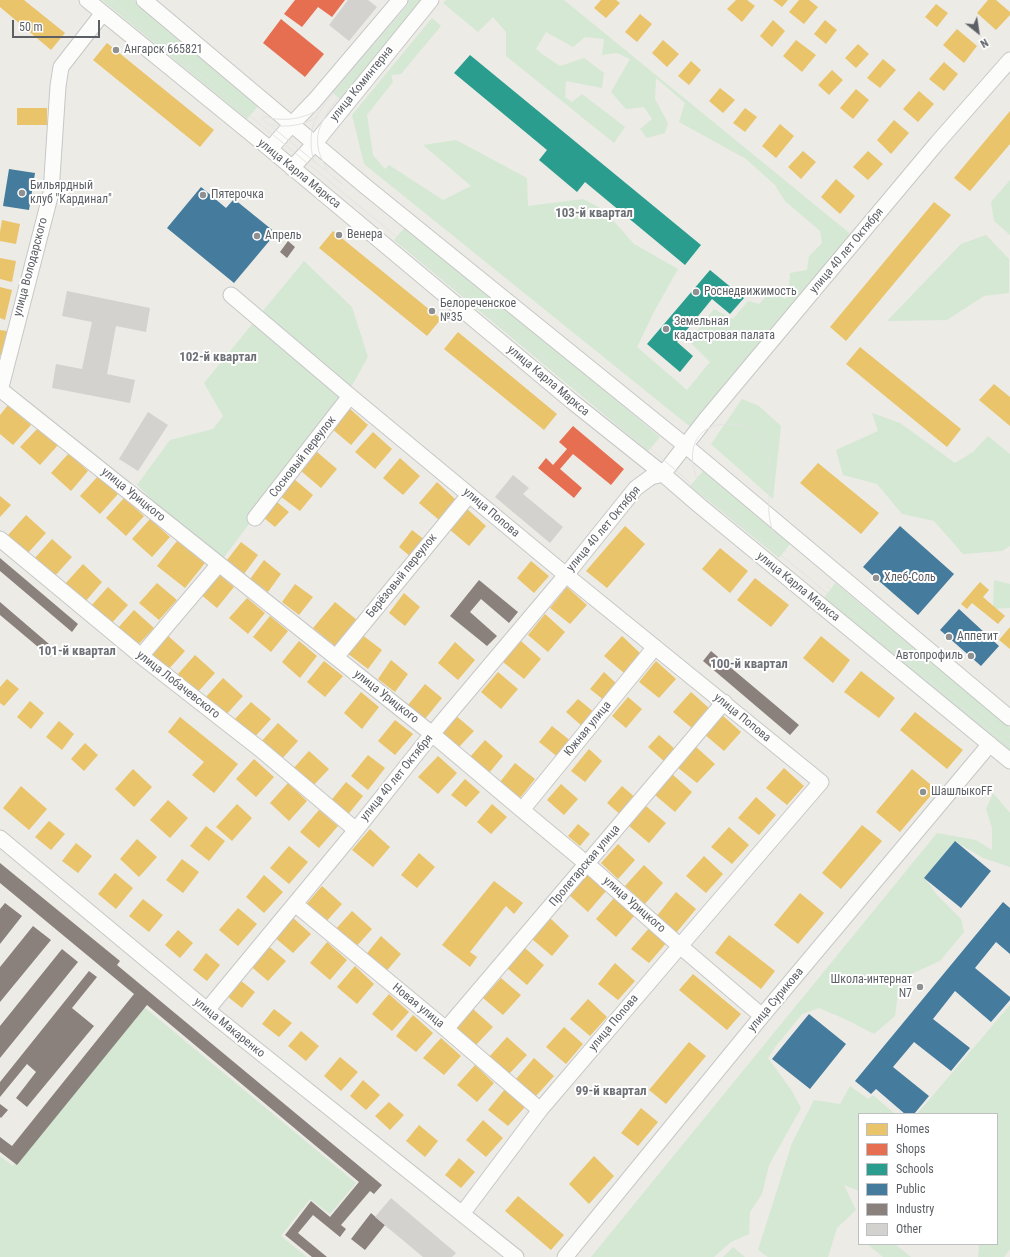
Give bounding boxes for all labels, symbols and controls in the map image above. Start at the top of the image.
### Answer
scale bar [14,12,102,38]
north arrow [958,12,998,52]
text: 50 m [19,20,43,34]
text: N [978,36,990,50]
place label: Ангарск 665821 [124,43,203,57]
street label: улица Коминтерна [327,44,397,124]
marker: Ангарск 665821 [111,45,121,55]
street label: улица Карла Маркса [255,136,343,212]
place label: Бильярдный клуб "Кардинал" [30,179,112,207]
marker: Бильярдный клуб "Кардинал" [17,188,27,198]
place label: Пятерочка [211,188,264,202]
marker: Пятерочка [198,190,208,200]
street label: улица 40 лет Октября [807,205,887,297]
district label: 103-й квартал [555,206,633,222]
street label: улица Володарского [11,216,51,318]
place label: Венера [347,228,383,242]
place label: Апрель [265,229,301,243]
marker: Венера [334,230,344,240]
marker: Апрель [252,231,262,241]
place label: Роснедвижимость [704,285,797,299]
marker: Роснедвижимость [691,287,701,297]
place label: Белореченское №35 [440,297,516,325]
marker: Белореченское №35 [427,306,437,316]
place label: Земельная кадастровая палата [674,315,775,343]
marker: Земельная кадастровая палата [661,324,671,334]
street label: улица Карла Маркса [504,343,592,419]
district label: 102-й квартал [179,350,257,366]
street label: Сосновый переулок [267,413,339,501]
street label: улица Урицкого [98,465,168,525]
street label: улица 40 лет Октября [564,483,644,575]
street label: улица Попова [460,485,522,541]
street label: Берёзовый переулок [364,531,440,621]
street label: улица Карла Маркса [754,549,842,625]
place label: Хлеб-Соль [884,571,936,585]
marker: Хлеб-Соль [871,573,881,583]
place label: Аппетит [957,630,998,644]
marker: Аппетит [944,632,954,642]
district label: 101-й квартал [38,644,116,660]
street label: улица Лобачевского [133,648,223,722]
place label: Автопрофиль [896,649,963,663]
marker: Автопрофиль [966,651,976,661]
district label: 100-й квартал [710,657,788,673]
street label: улица Урицкого [351,667,421,727]
street label: улица Попова [711,691,773,745]
street label: Южная улица [561,699,615,759]
street label: улица 40 лет Октября [358,732,436,824]
place label: ШашлыкoFF [931,785,993,799]
marker: ШашлыкoFF [918,787,928,797]
street label: Пролетарская улица [547,822,623,910]
street label: улица Урицкого [600,874,668,936]
street label: улица Сурикова [745,965,807,1035]
place label: Школа-интернат N7 [831,973,912,1001]
street label: Новая улица [389,981,447,1031]
marker: Школа-интернат N7 [915,982,925,992]
street label: улица Попова [586,992,642,1054]
street label: улица Макаренко [190,995,268,1061]
district label: 99-й квартал [575,1084,647,1100]
legend [858,1113,998,1245]
text: Homes [896,1122,930,1136]
text: Shops [896,1142,925,1156]
text: Schools [896,1162,934,1176]
text: Public [896,1182,925,1196]
text: Industry [896,1202,934,1216]
text: Other [896,1222,922,1236]

